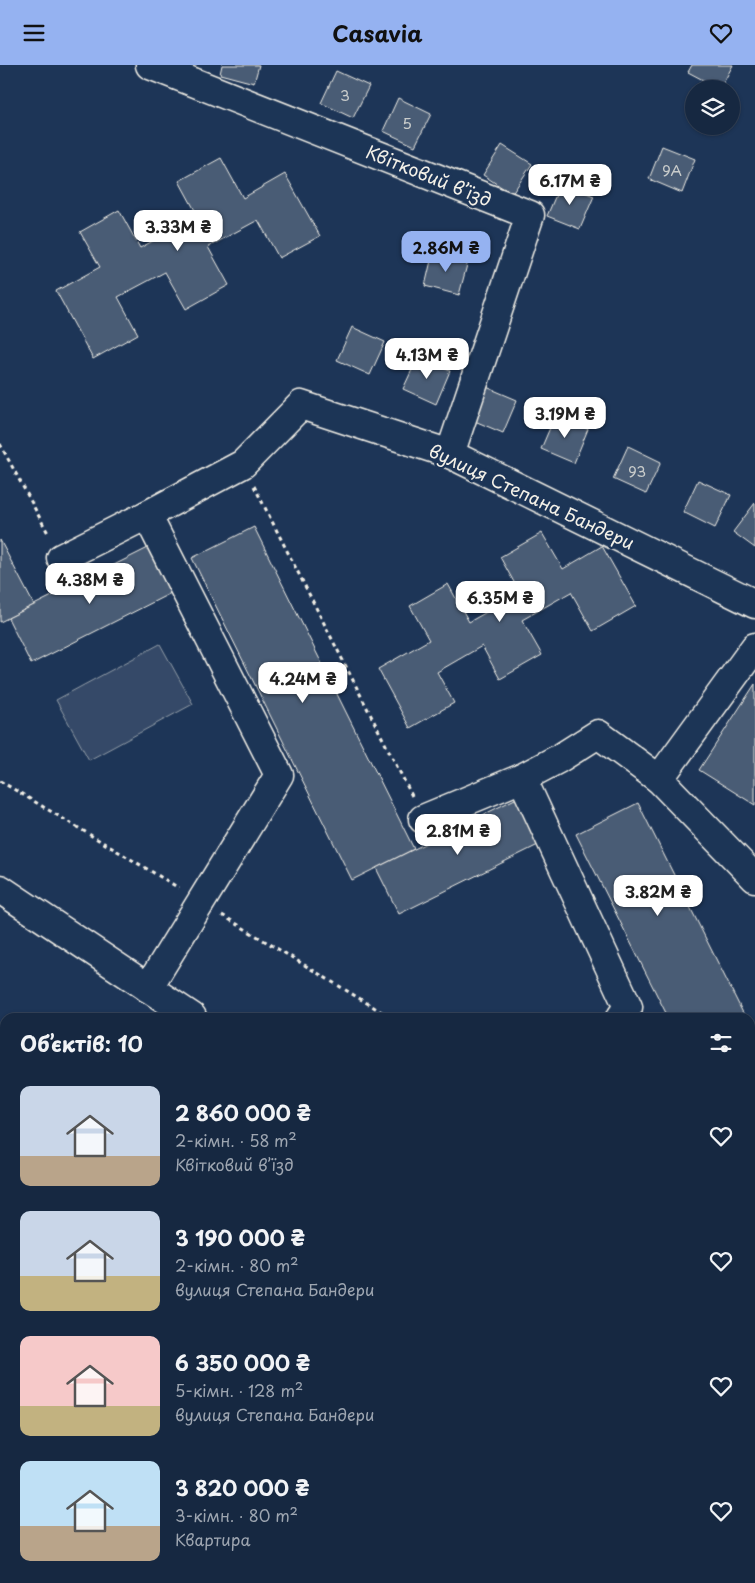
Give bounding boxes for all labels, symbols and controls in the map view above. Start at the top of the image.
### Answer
text: Casavia [332,16,423,49]
icon: menu [20,19,48,47]
icon: heart [707,19,735,47]
map controls [685,80,740,135]
button: layers [685,80,740,135]
house number: 3 [340,83,350,106]
house number: 5 [402,111,412,134]
street label: Квітковий в’їзд [362,137,496,213]
house number: 9А [662,158,682,181]
pin: 6.17M ₴ [524,163,616,206]
text: 6.17M ₴ [539,168,601,192]
pin: 3.33M ₴ [132,209,224,252]
text: 3.33M ₴ [145,214,211,238]
pin: 2.86M ₴ [400,231,492,273]
text: 2.86M ₴ [412,235,480,259]
pin: 4.13M ₴ [381,337,473,380]
text: 4.13M ₴ [396,342,458,366]
pin: 3.19M ₴ [519,397,611,439]
text: 3.19M ₴ [535,401,595,425]
street label: вулиця Степана Бандери [425,436,639,556]
house number: 93 [628,459,646,482]
pin: 4.38M ₴ [44,563,136,605]
text: 4.38M ₴ [56,567,124,591]
pin: 6.35M ₴ [454,581,546,623]
text: 6.35M ₴ [467,585,533,609]
pin: 4.24M ₴ [257,661,349,704]
text: 4.24M ₴ [269,666,337,690]
pin: 2.81M ₴ [412,813,504,856]
text: 2.81M ₴ [426,818,490,842]
pin: 3.82M ₴ [612,875,704,917]
text: 3.82M ₴ [625,879,691,903]
text: Об’єктів: 10 [20,1027,143,1059]
icon: filters [707,1029,735,1057]
text: 2 860 000 ₴ [175,1096,311,1128]
icon: home [60,1106,120,1166]
icon: heart [707,1122,735,1150]
text: 2-кімн. · 58 m² [175,1128,297,1152]
text: Квітковий в’їзд [175,1152,294,1176]
text: 3 190 000 ₴ [175,1221,305,1253]
icon: home [60,1231,120,1291]
icon: heart [707,1247,735,1275]
text: 2-кімн. · 80 m² [175,1253,299,1277]
text: вулиця Степана Бандери [175,1277,374,1301]
text: 6 350 000 ₴ [175,1346,310,1378]
icon: home [60,1356,120,1416]
icon: heart [707,1372,735,1400]
text: 5-кімн. · 128 m² [175,1378,303,1402]
text: вулиця Степана Бандери [175,1402,374,1426]
text: 3 820 000 ₴ [175,1471,309,1503]
icon: home [60,1481,120,1541]
icon: heart [707,1497,735,1525]
text: 3-кімн. · 80 m² [175,1503,298,1527]
text: Квартира [175,1527,250,1551]

